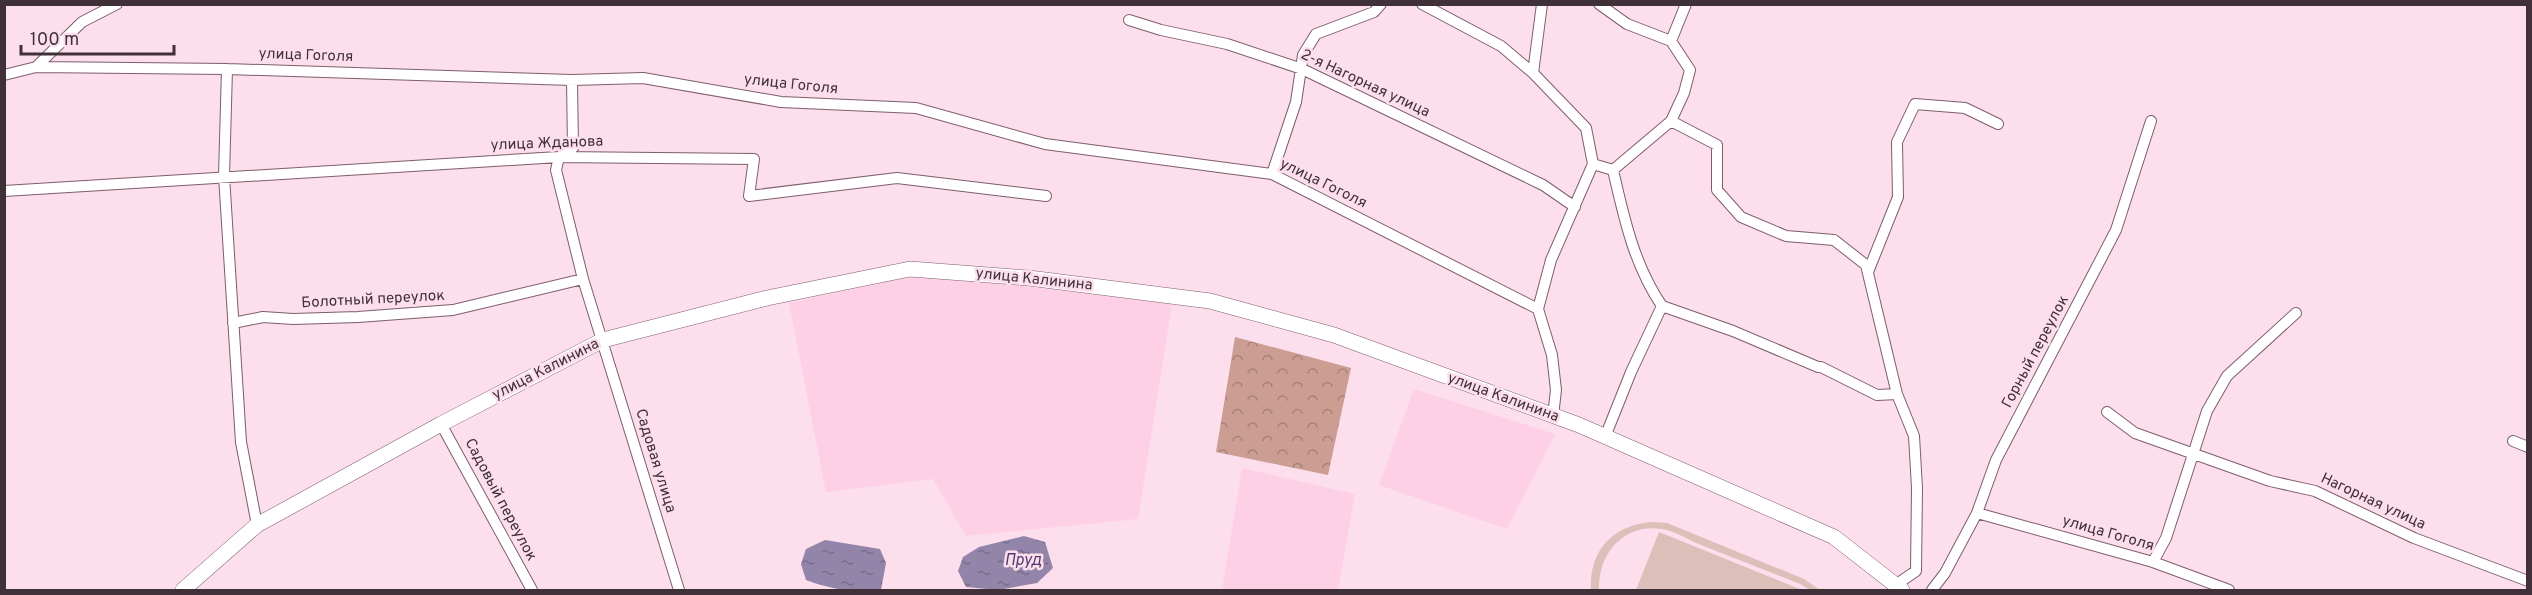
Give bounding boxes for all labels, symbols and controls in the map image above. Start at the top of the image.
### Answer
scale bar [21,18,174,56]
text: 100 m [30,29,79,52]
street label: улица Гоголя [258,45,354,67]
street label: 2-я Нагорная улица [1297,46,1433,122]
street label: улица Гоголя [743,71,839,99]
street label: улица Жданова [490,133,604,155]
street label: улица Гоголя [1276,155,1370,213]
street label: улица Калинина [975,264,1093,296]
street label: Болотный переулок [301,287,445,313]
street label: Горный переулок [1998,292,2074,412]
street label: улица Калинина [489,335,603,405]
street label: улица Калинина [1445,369,1561,427]
street label: Садовая улица [630,407,680,515]
street label: Садовый переулок [460,435,540,565]
street label: Нагорная улица [2318,469,2428,535]
street label: улица Гоголя [2060,512,2156,556]
water label: Пруд [1004,551,1042,571]

